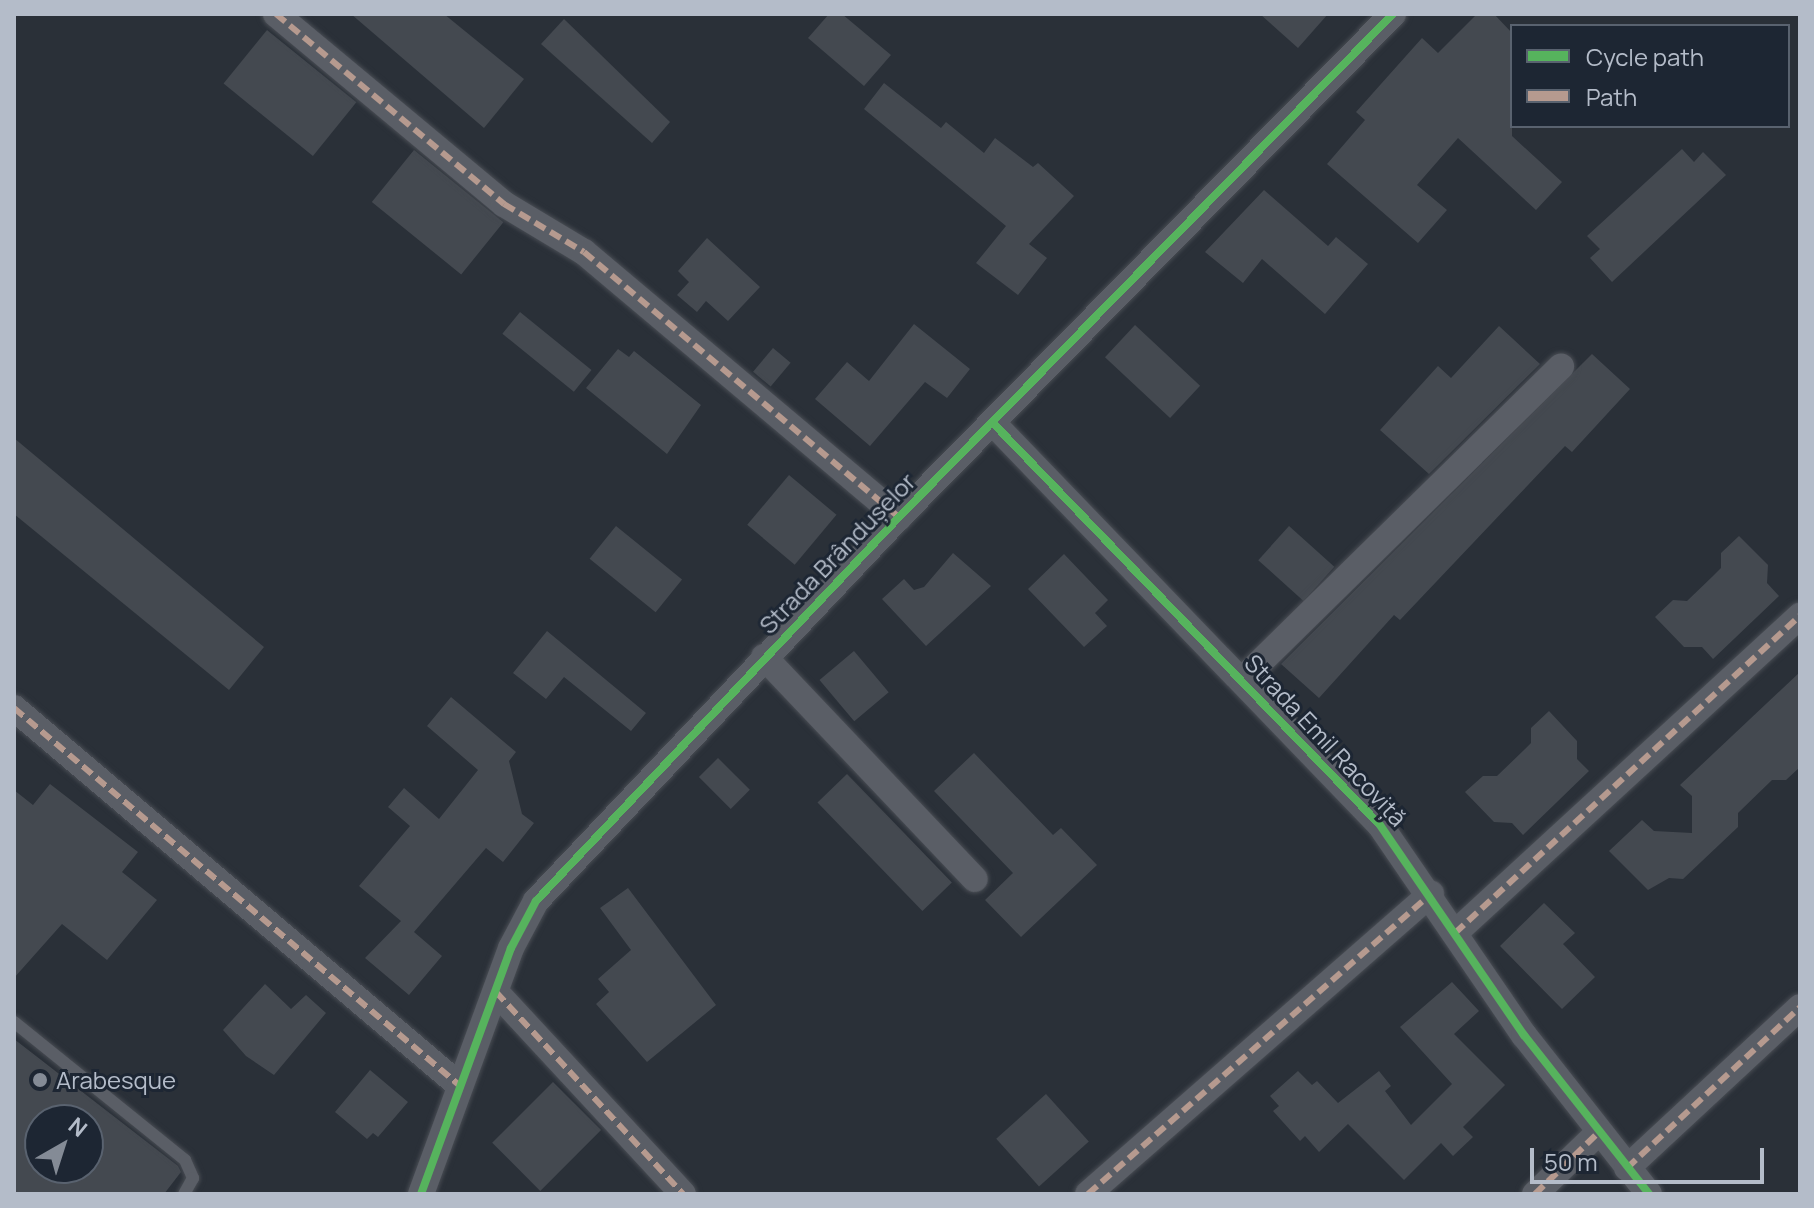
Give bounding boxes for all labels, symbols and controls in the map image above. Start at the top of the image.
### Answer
legend [1510,24,1790,128]
text: Cycle path [1586,40,1704,73]
text: Path [1586,80,1637,113]
street label: Strada Brândușelor [753,467,921,639]
street label: Strada Emil Racoviță [1239,648,1413,832]
place label: Arabesque [56,1066,176,1094]
marker: Arabesque [31,1071,49,1089]
north arrow [24,1104,104,1184]
text: N [62,1110,93,1144]
scale bar [1534,1132,1768,1182]
text: 50 m [1544,1145,1598,1178]

